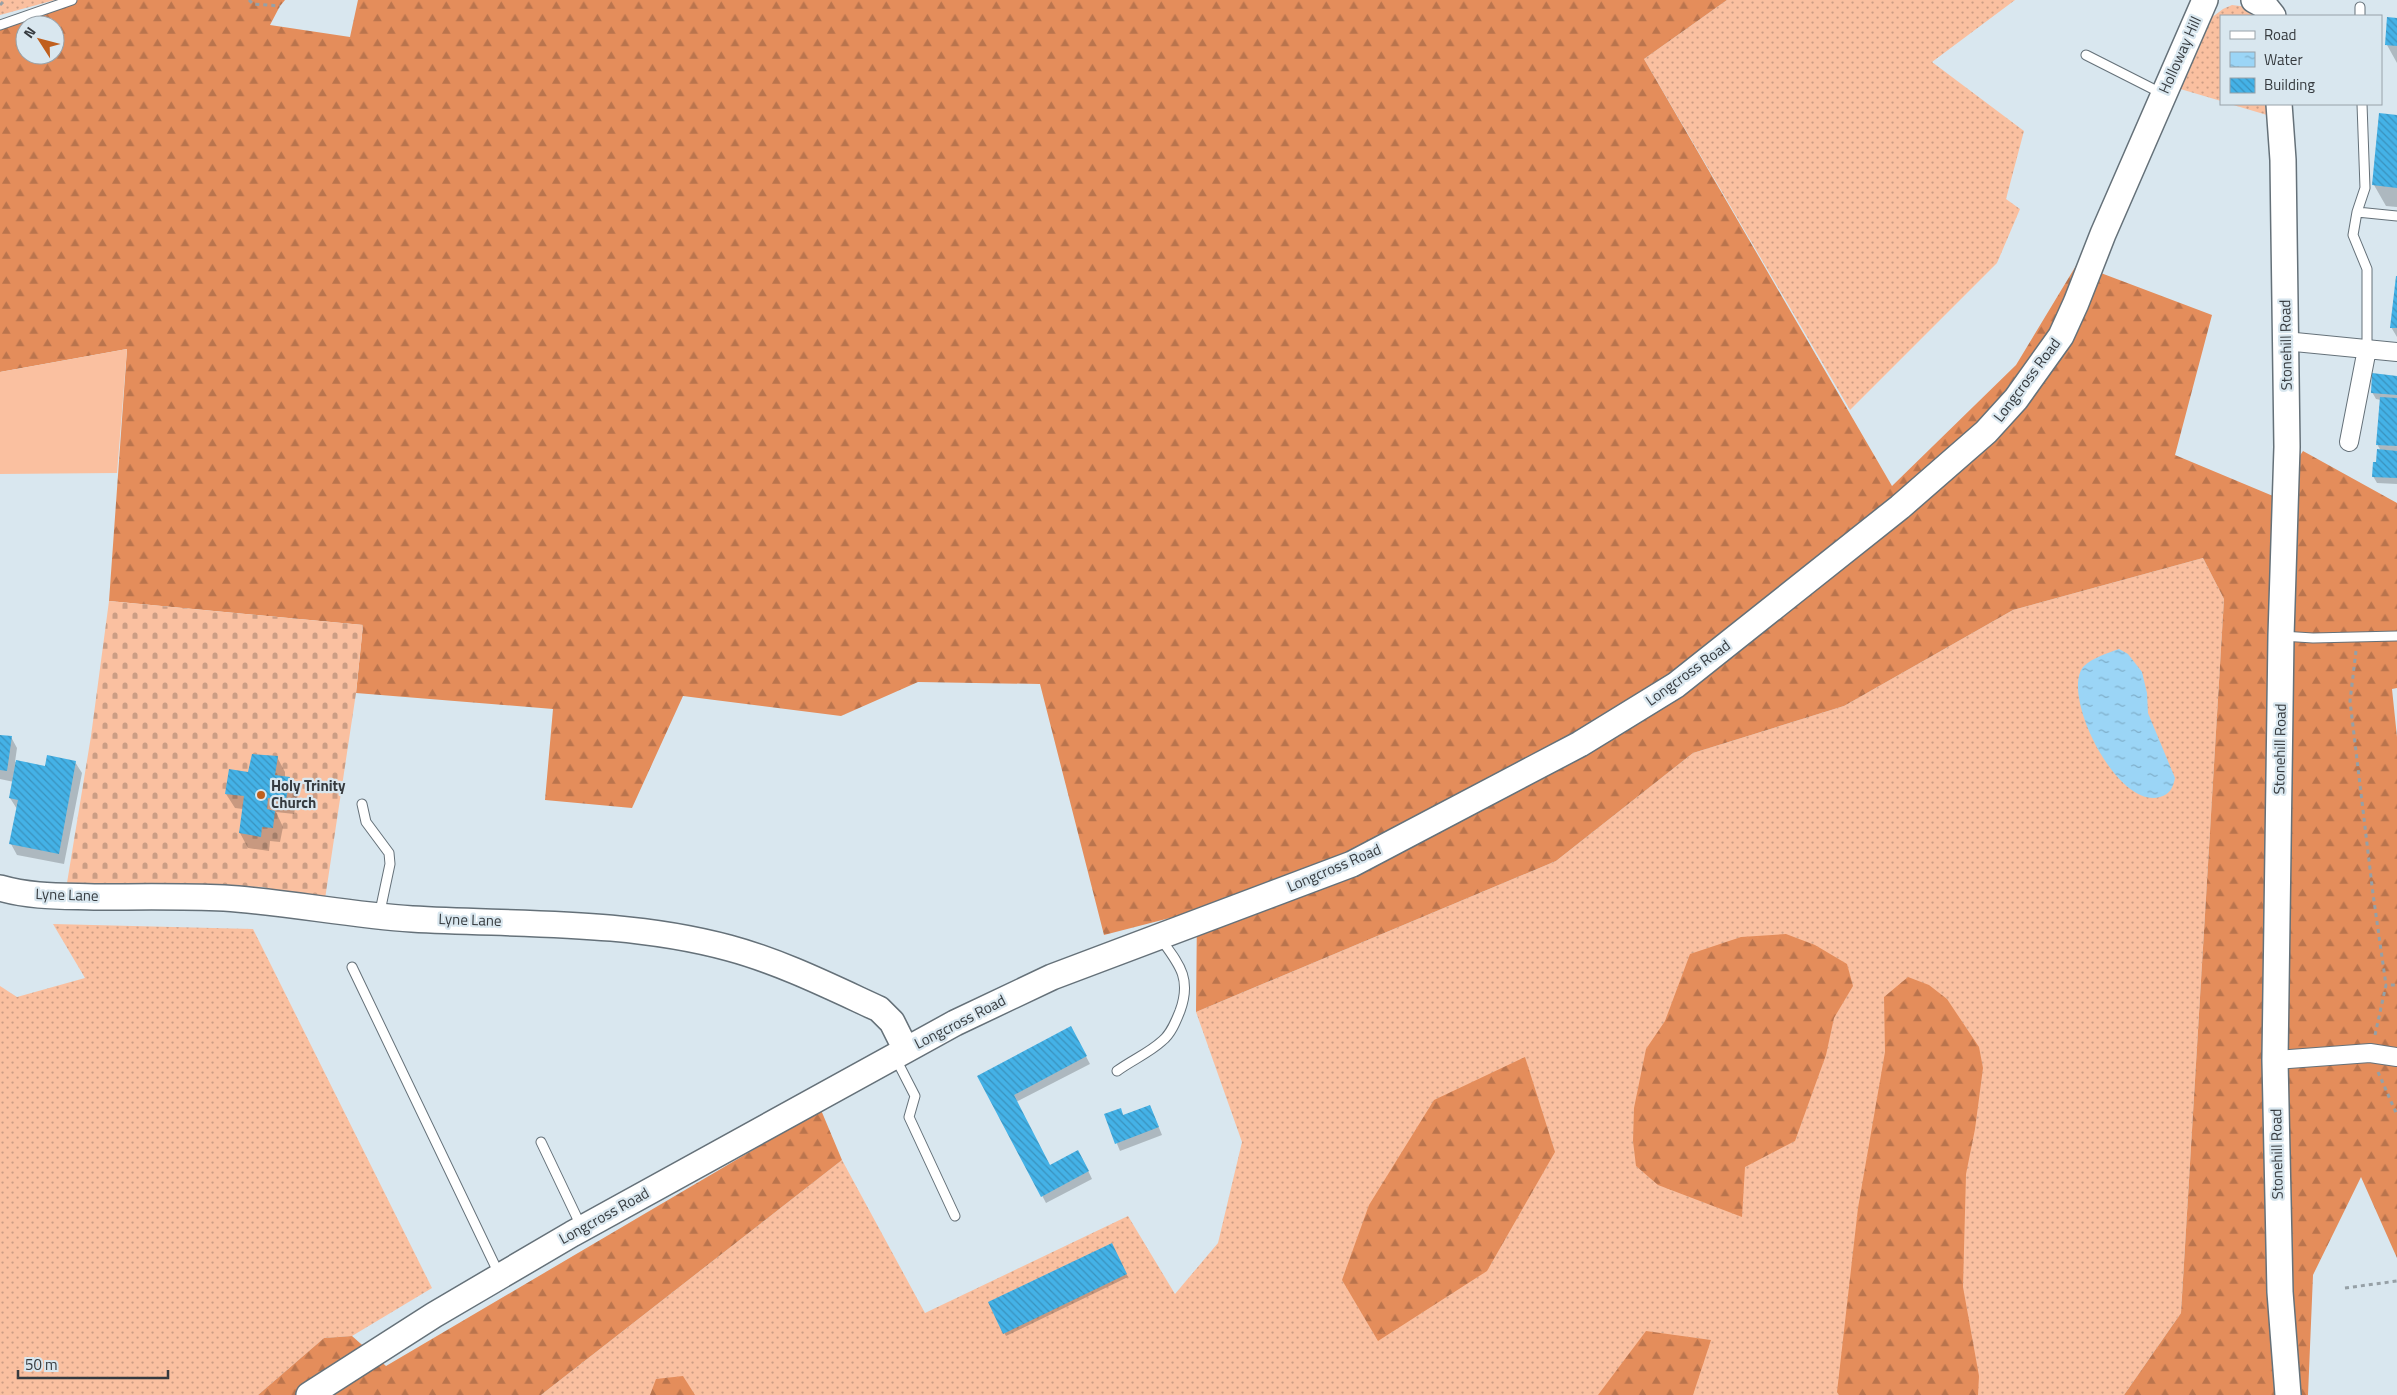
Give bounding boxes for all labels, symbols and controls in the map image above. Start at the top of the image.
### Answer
street label: Holloway Hill [2152,12,2207,97]
north arrow [15,15,65,65]
legend [2220,15,2382,105]
text: N [18,22,40,42]
text: Road [2264,23,2296,46]
text: Water [2264,48,2303,71]
text: Building [2264,73,2315,96]
street label: Stonehill Road [2273,299,2298,391]
street label: Longcross Road [1987,333,2066,427]
street label: Longcross Road [1640,634,1735,711]
street label: Stonehill Road [2267,703,2292,795]
place label: Holy Trinity Church [271,774,346,814]
marker: Holy Trinity Church [255,789,267,801]
street label: Longcross Road [1283,837,1384,898]
street label: Lyne Lane [35,882,99,907]
street label: Lyne Lane [438,907,502,932]
street label: Longcross Road [910,989,1010,1055]
street label: Stonehill Road [2264,1108,2289,1200]
street label: Longcross Road [554,1181,653,1250]
scale bar [18,1348,168,1380]
text: 50 m [25,1353,58,1376]

